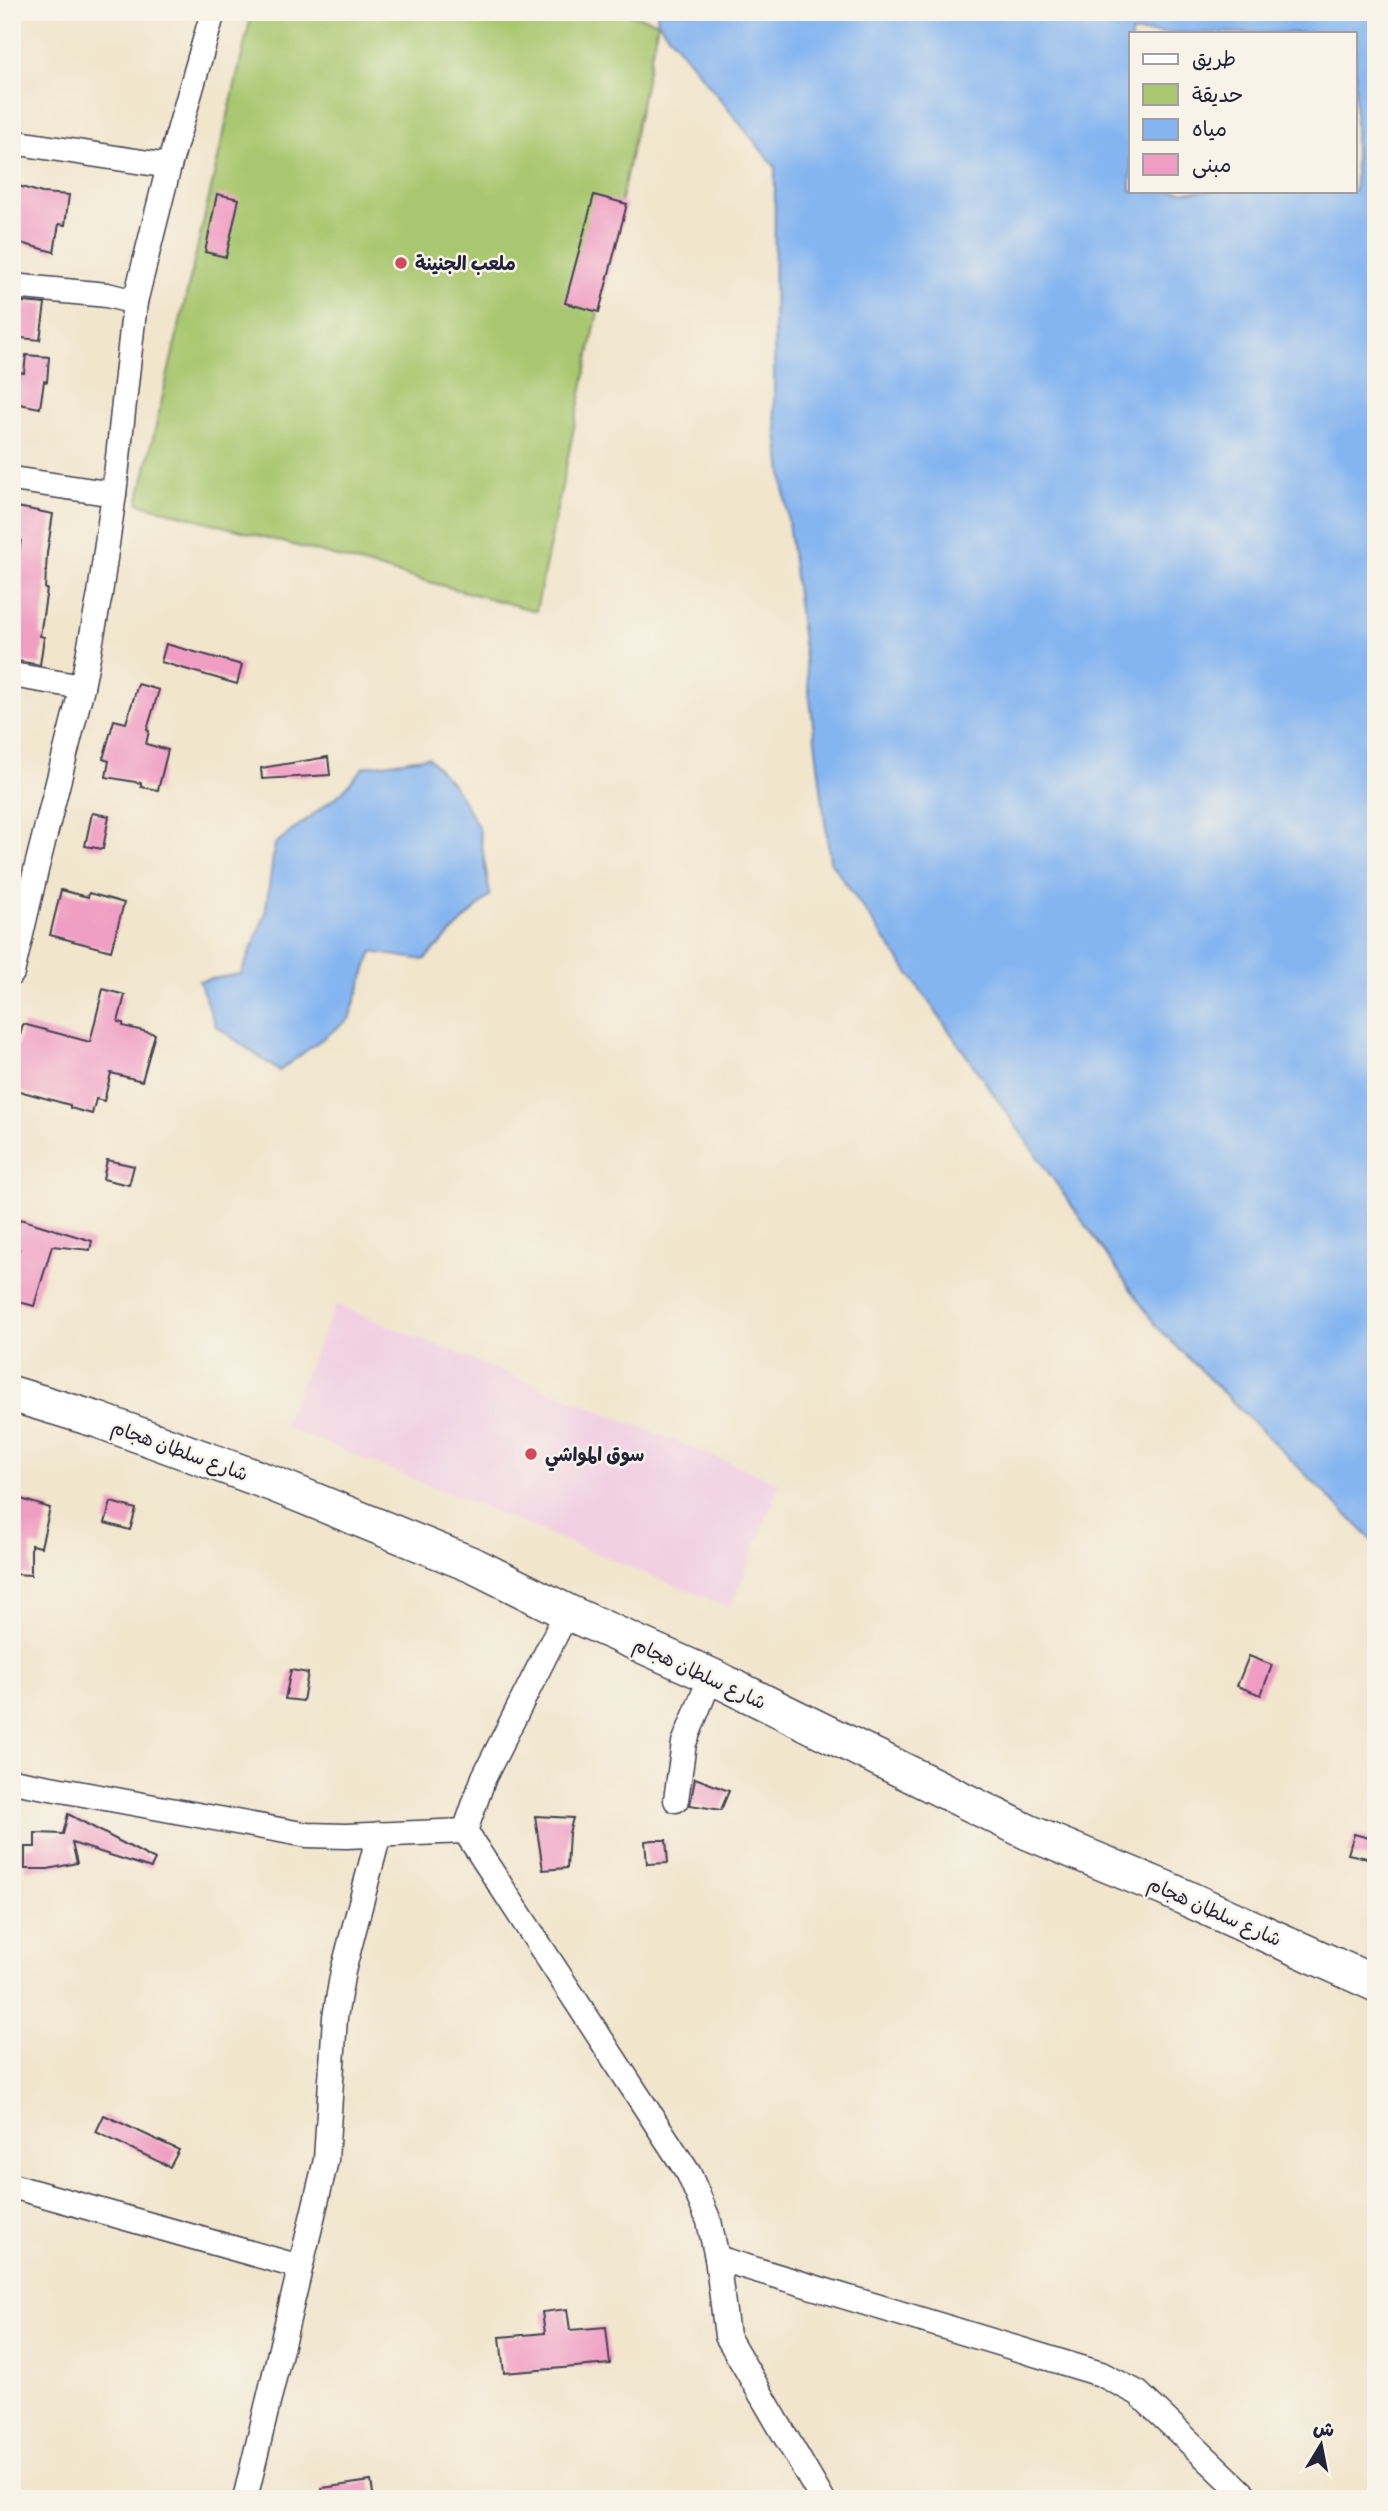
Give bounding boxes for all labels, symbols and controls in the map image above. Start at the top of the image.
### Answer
legend [1129,32,1356,192]
text: طريق [1192,46,1236,73]
text: حديقة [1192,82,1243,109]
text: مياه [1192,116,1227,143]
text: مبنى [1192,152,1231,179]
place label: ملعب الجنينة [415,252,516,276]
marker: ملعب الجنينة [393,255,409,271]
street label: شارع سلطان هجام [107,1415,251,1489]
place label: سوق المواشي [545,1443,644,1471]
marker: سوق المواشي [523,1446,539,1462]
street label: شارع سلطان هجام [629,1633,770,1717]
street label: شارع سلطان هجام [1143,1872,1285,1954]
north arrow [1286,2410,1356,2480]
text: ش [1311,2416,1336,2443]

